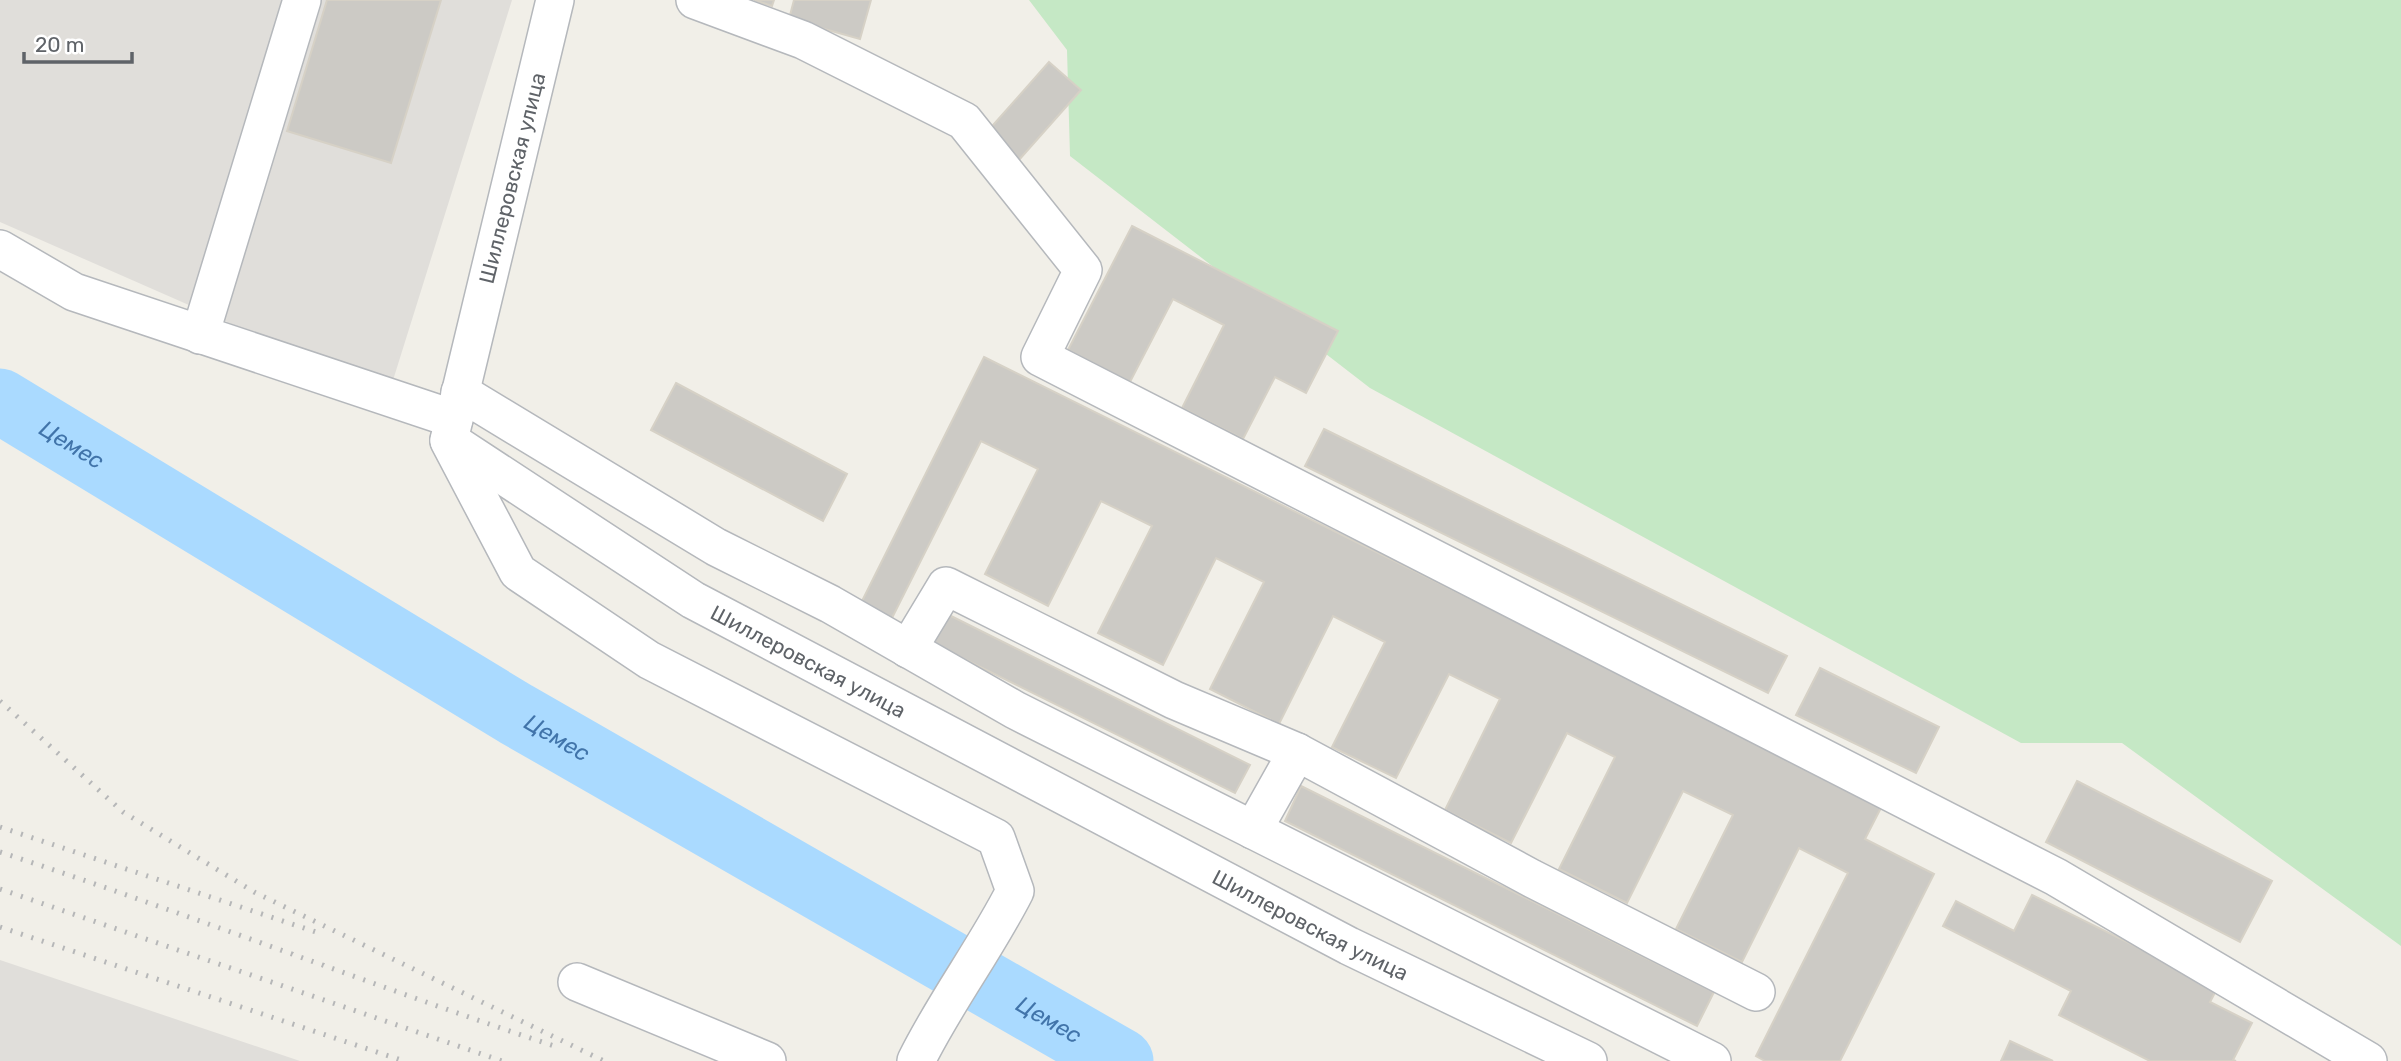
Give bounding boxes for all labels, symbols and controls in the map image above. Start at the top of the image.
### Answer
scale bar [24,21,133,65]
text: 20 m [35,32,84,57]
street label: Шиллеровская улица [474,70,550,286]
water label: Цемес [34,414,110,475]
street label: Шиллеровская улица [707,599,910,723]
water label: Цемес [519,708,595,768]
street label: Шиллеровская улица [1208,864,1412,985]
water label: Цемес [1011,990,1087,1050]

